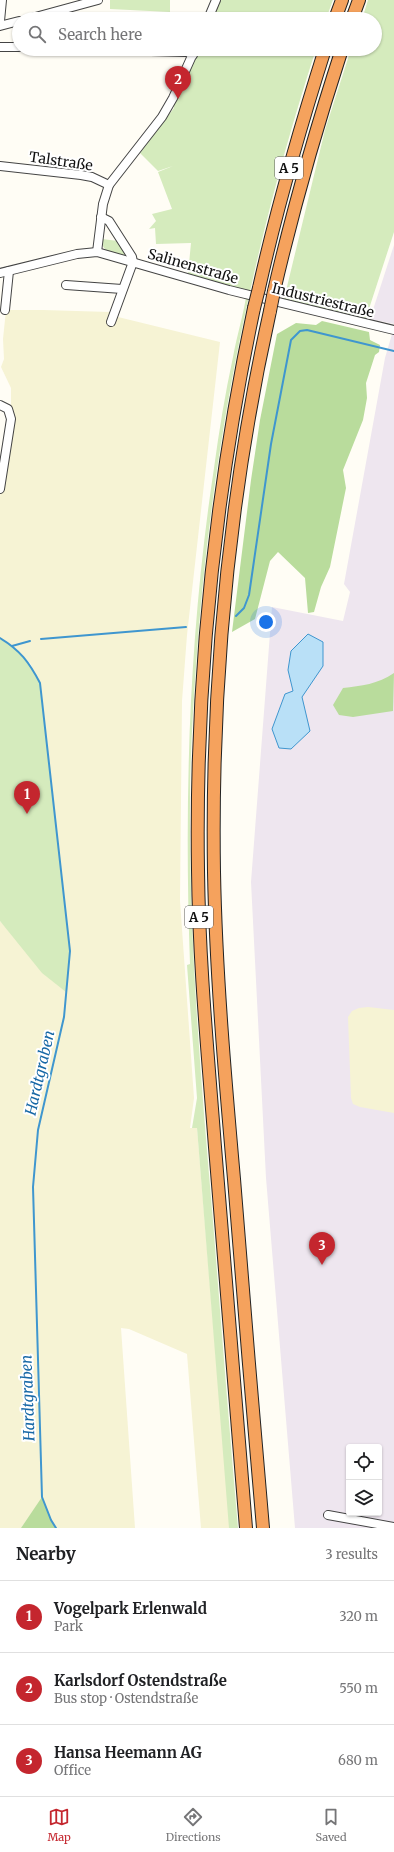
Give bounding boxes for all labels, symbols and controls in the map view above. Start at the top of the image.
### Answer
search box [12,12,382,56]
icon: search [26,23,48,45]
text: Search here [58,25,142,44]
pin: 2 [165,66,191,99]
street label: Talstraße [28,148,94,174]
road number: A 5 [275,157,303,179]
street label: Salinenstraße [146,244,240,288]
street label: Industriestraße [270,279,376,321]
your location [256,612,276,632]
pin: 1 [14,781,40,814]
road number: A 5 [185,906,213,928]
water label: Hardtgraben [20,1029,59,1118]
pin: 3 [309,1232,335,1265]
water label: Hardtgraben [16,1354,39,1443]
map controls [346,1444,382,1516]
button: locate [346,1444,382,1480]
button: layers [346,1480,382,1516]
text: Nearby [16,1543,76,1565]
text: 3 results [325,1546,378,1563]
text: Vogelpark Erlenwald [54,1599,207,1618]
text: 1 [26,1608,32,1625]
text: 320 m [339,1608,378,1625]
text: Park [54,1618,83,1635]
text: Karlsdorf Ostendstraße [54,1671,227,1690]
text: 2 [25,1680,33,1697]
text: 550 m [339,1680,378,1697]
text: Bus stop · Ostendstraße [54,1690,198,1707]
text: Hansa Heemann AG [54,1743,202,1762]
text: 3 [25,1752,33,1769]
text: 680 m [338,1752,378,1769]
text: Office [54,1762,91,1779]
tab: Map [47,1806,71,1844]
tab: Directions [166,1806,221,1844]
tab: Saved [315,1806,347,1844]

